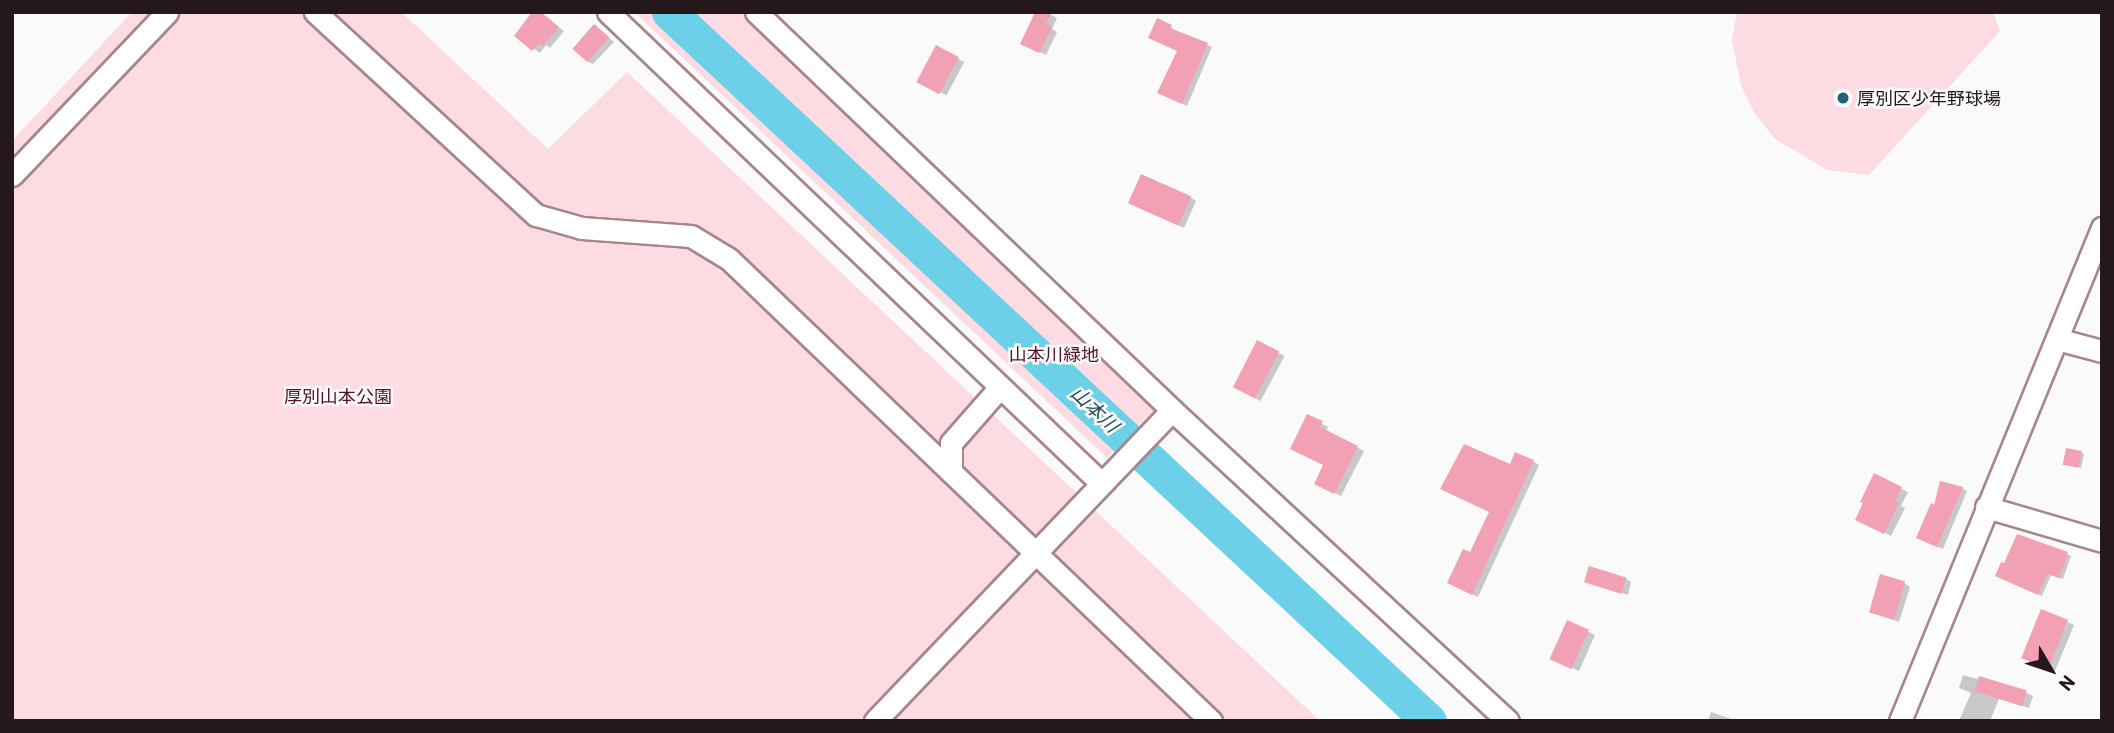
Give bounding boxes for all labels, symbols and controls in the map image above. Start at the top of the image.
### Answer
place label: 厚別区少年野球場 [1857,87,2001,109]
marker: 厚別区少年野球場 [1835,90,1851,106]
park label: 山本川緑地 [1009,343,1099,365]
water label: 山本川 [1066,381,1124,437]
park label: 厚別山本公園 [284,385,392,407]
north arrow [2016,635,2086,705]
text: N [2055,671,2081,696]

